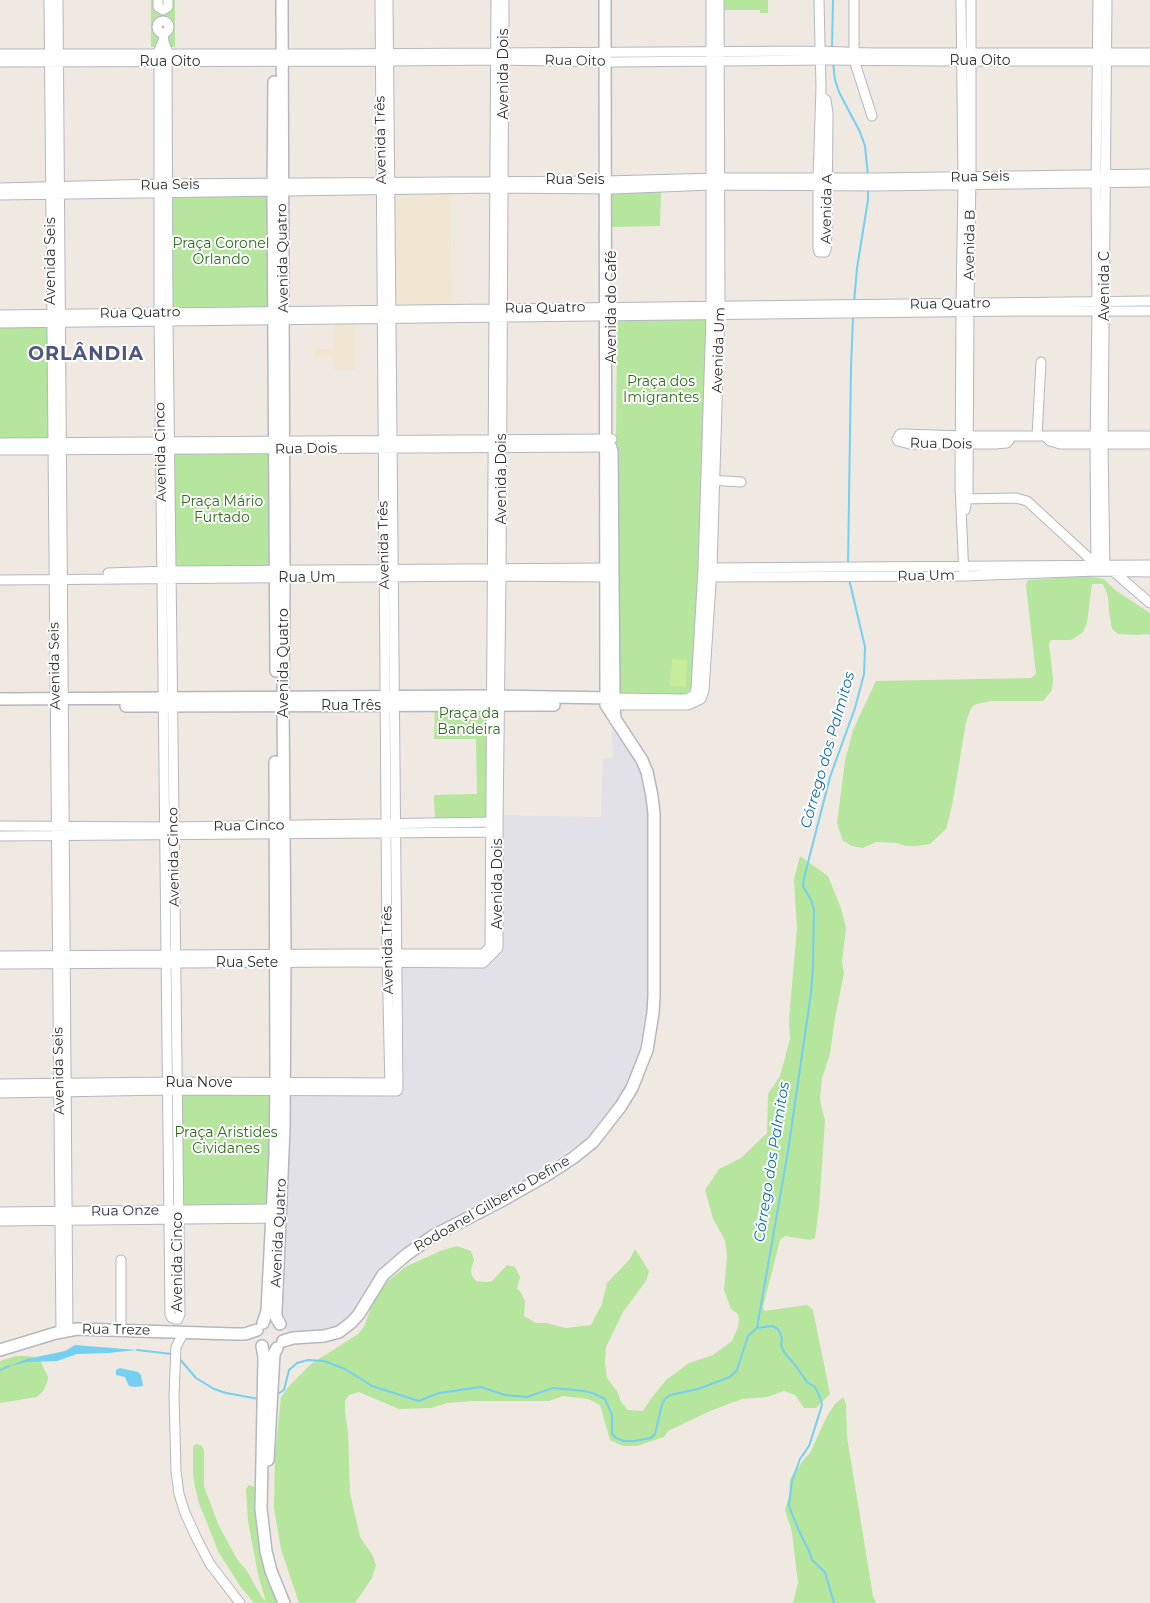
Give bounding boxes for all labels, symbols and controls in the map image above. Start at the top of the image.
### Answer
street label: Avenida Dois [496,28,512,120]
street label: Rua Oito [544,52,606,70]
street label: Rua Oito [949,53,1011,69]
street label: Rua Oito [139,54,201,70]
street label: Avenida Três [372,95,390,185]
street label: Rua Seis [950,168,1010,186]
street label: Rua Seis [545,172,605,188]
street label: Avenida A [818,174,836,244]
street label: Rua Seis [140,176,200,194]
street label: Avenida Quatro [274,203,292,313]
street label: Avenida B [961,210,979,280]
street label: Avenida Seis [43,217,59,305]
park label: Praça Coronel Orlando [172,236,270,268]
street label: Avenida do Café [604,250,620,364]
street label: Avenida C [1097,251,1113,321]
street label: Rua Quatro [909,295,991,313]
street label: Rua Quatro [504,299,586,317]
street label: Rua Quatro [99,304,181,322]
street label: Avenida Um [709,307,729,393]
district label: ORLÂNDIA [27,343,145,365]
park label: Praça dos Imigrantes [623,374,699,407]
street label: Avenida Cinco [152,402,170,502]
street label: Avenida Dois [494,433,510,525]
street label: Rua Dois [910,435,972,453]
street label: Rua Dois [275,440,337,458]
park label: Praça Mário Furtado [181,494,263,526]
street label: Avenida Três [375,500,393,590]
street label: Rua Um [897,567,955,585]
street label: Rua Um [278,570,336,586]
street label: Avenida Quatro [276,608,292,718]
street label: Avenida Seis [46,622,64,710]
water label: Córrego dos Palmitos [797,669,859,831]
street label: Rua Três [321,698,381,714]
park label: Praça da Bandeira [437,706,501,739]
street label: Avenida Cinco [165,807,183,907]
street label: Rua Cinco [213,817,285,835]
street label: Avenida Dois [490,838,506,930]
street label: Avenida Três [379,905,397,995]
street label: Rua Sete [216,955,278,971]
street label: Avenida Seis [50,1027,68,1115]
street label: Rua Nove [165,1075,233,1091]
water label: Córrego dos Palmitos [750,1080,794,1244]
park label: Praça Aristides Cividanes [174,1125,278,1158]
street label: Rodoanel Gilberto Define [411,1152,573,1256]
street label: Avenida Quatro [268,1178,290,1288]
street label: Rua Onze [91,1202,159,1220]
street label: Avenida Cinco [170,1212,186,1312]
street label: Rua Treze [82,1321,150,1339]

